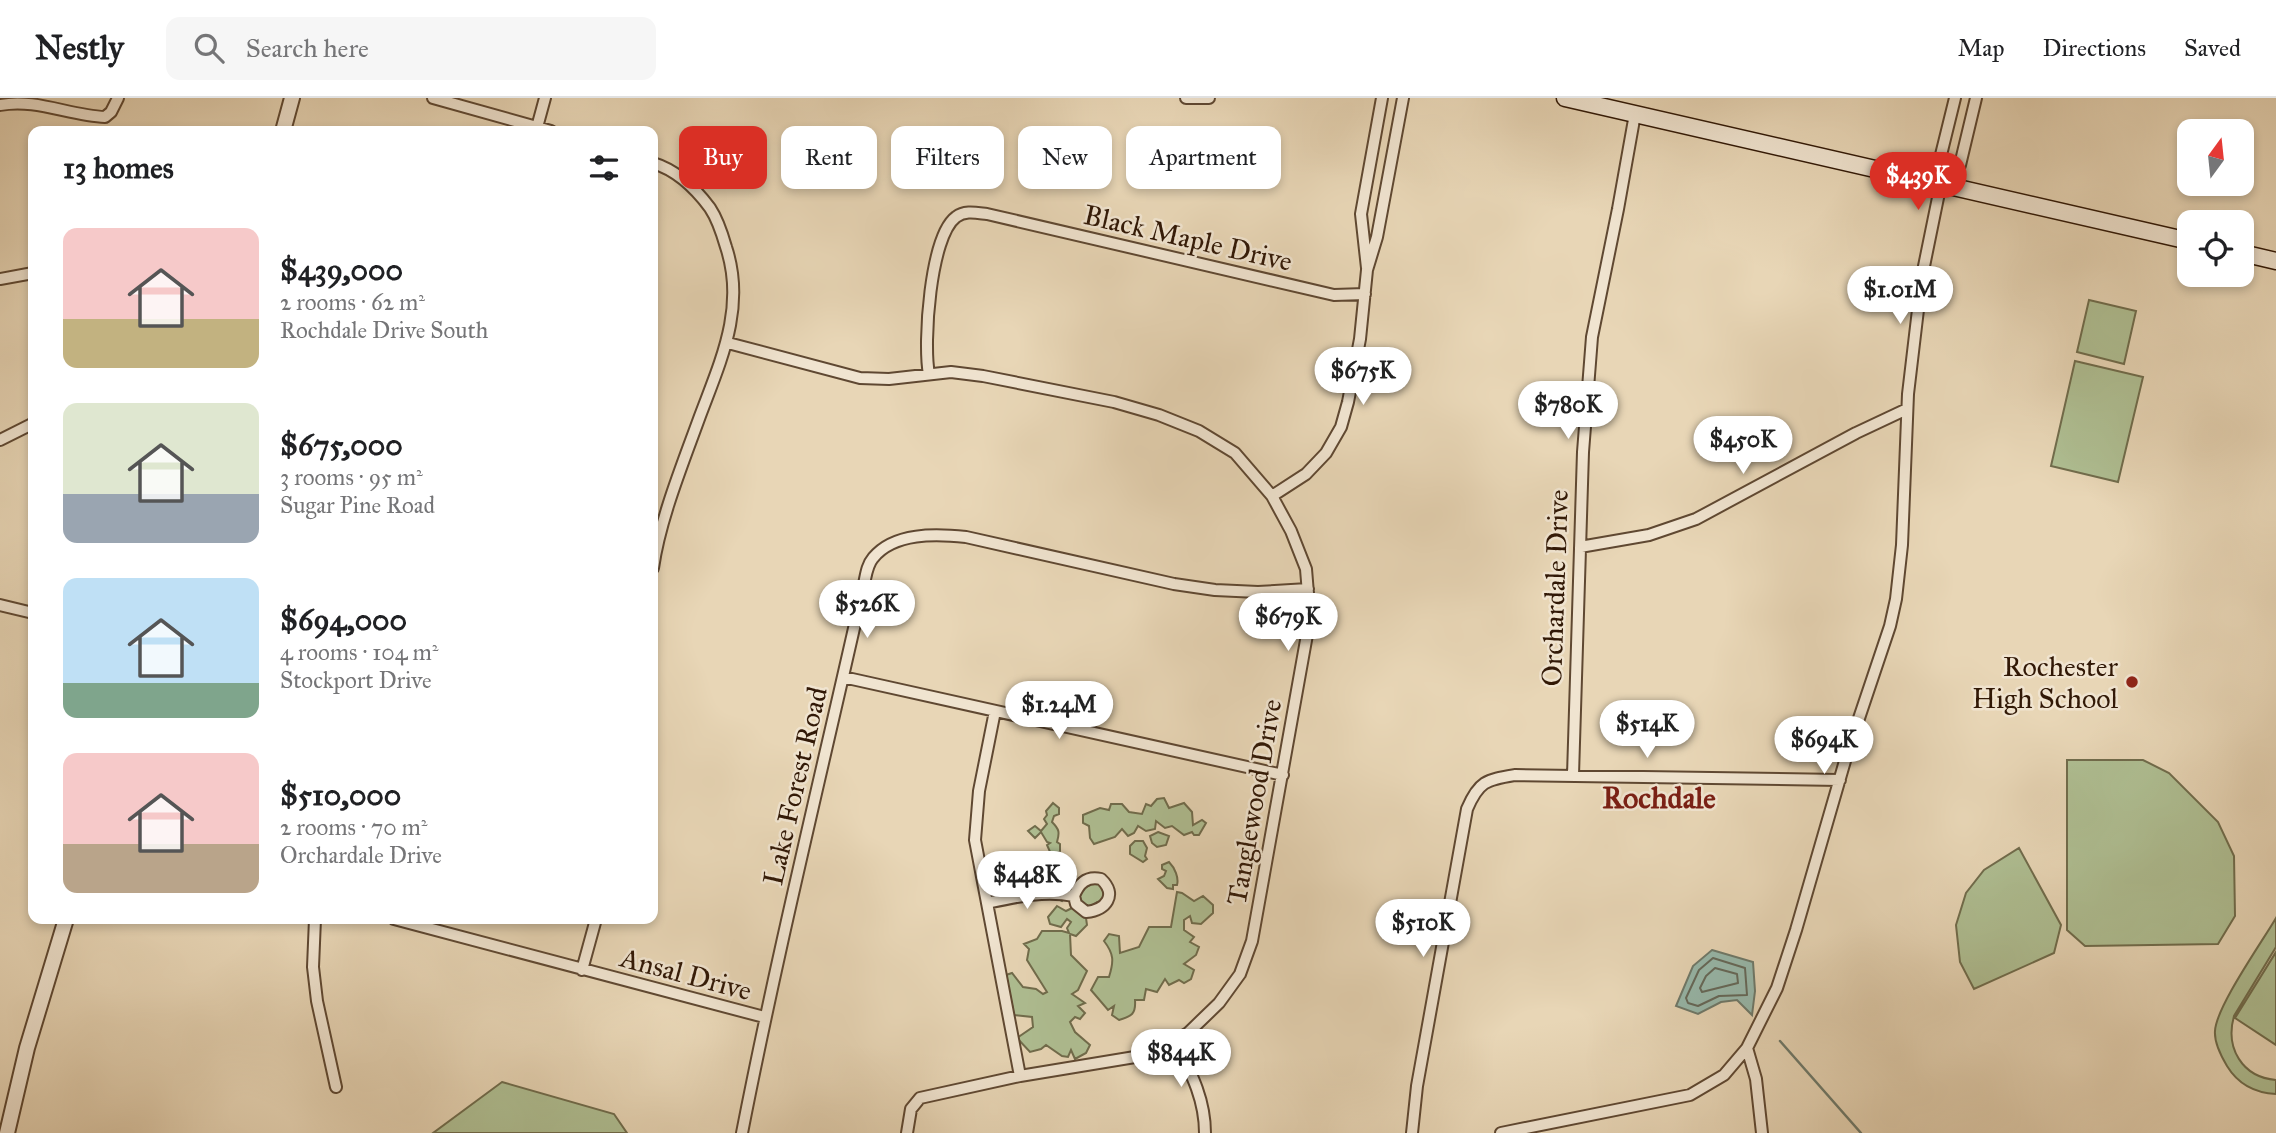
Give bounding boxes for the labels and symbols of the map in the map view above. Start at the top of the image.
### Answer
north arrow [2177,119,2254,196]
pin: $439K [1869,152,1967,212]
street label: Black Maple Drive [1080,197,1296,279]
pin: $1.01M [1843,266,1957,326]
pin: $675K [1314,348,1412,407]
pin: $780K [1519,382,1617,441]
pin: $450K [1694,416,1792,476]
street label: Orchardale Drive [1534,489,1576,687]
pin: $526K [818,580,916,640]
pin: $679K [1239,594,1337,653]
place label: Rochester High School [1972,649,2118,716]
marker: Rochester High School [2124,674,2140,690]
pin: $1.24M [1002,682,1116,741]
street label: Lake Forest Road [755,683,835,889]
street label: Tanglewood Drive [1219,696,1289,908]
pin: $514K [1598,700,1696,760]
pin: $694K [1775,716,1873,776]
district label: Rochdale [1602,780,1716,816]
pin: $448K [978,852,1076,911]
pin: $510K [1374,900,1472,959]
street label: Ansal Drive [616,939,755,1008]
pin: $844K [1132,1030,1230,1089]

